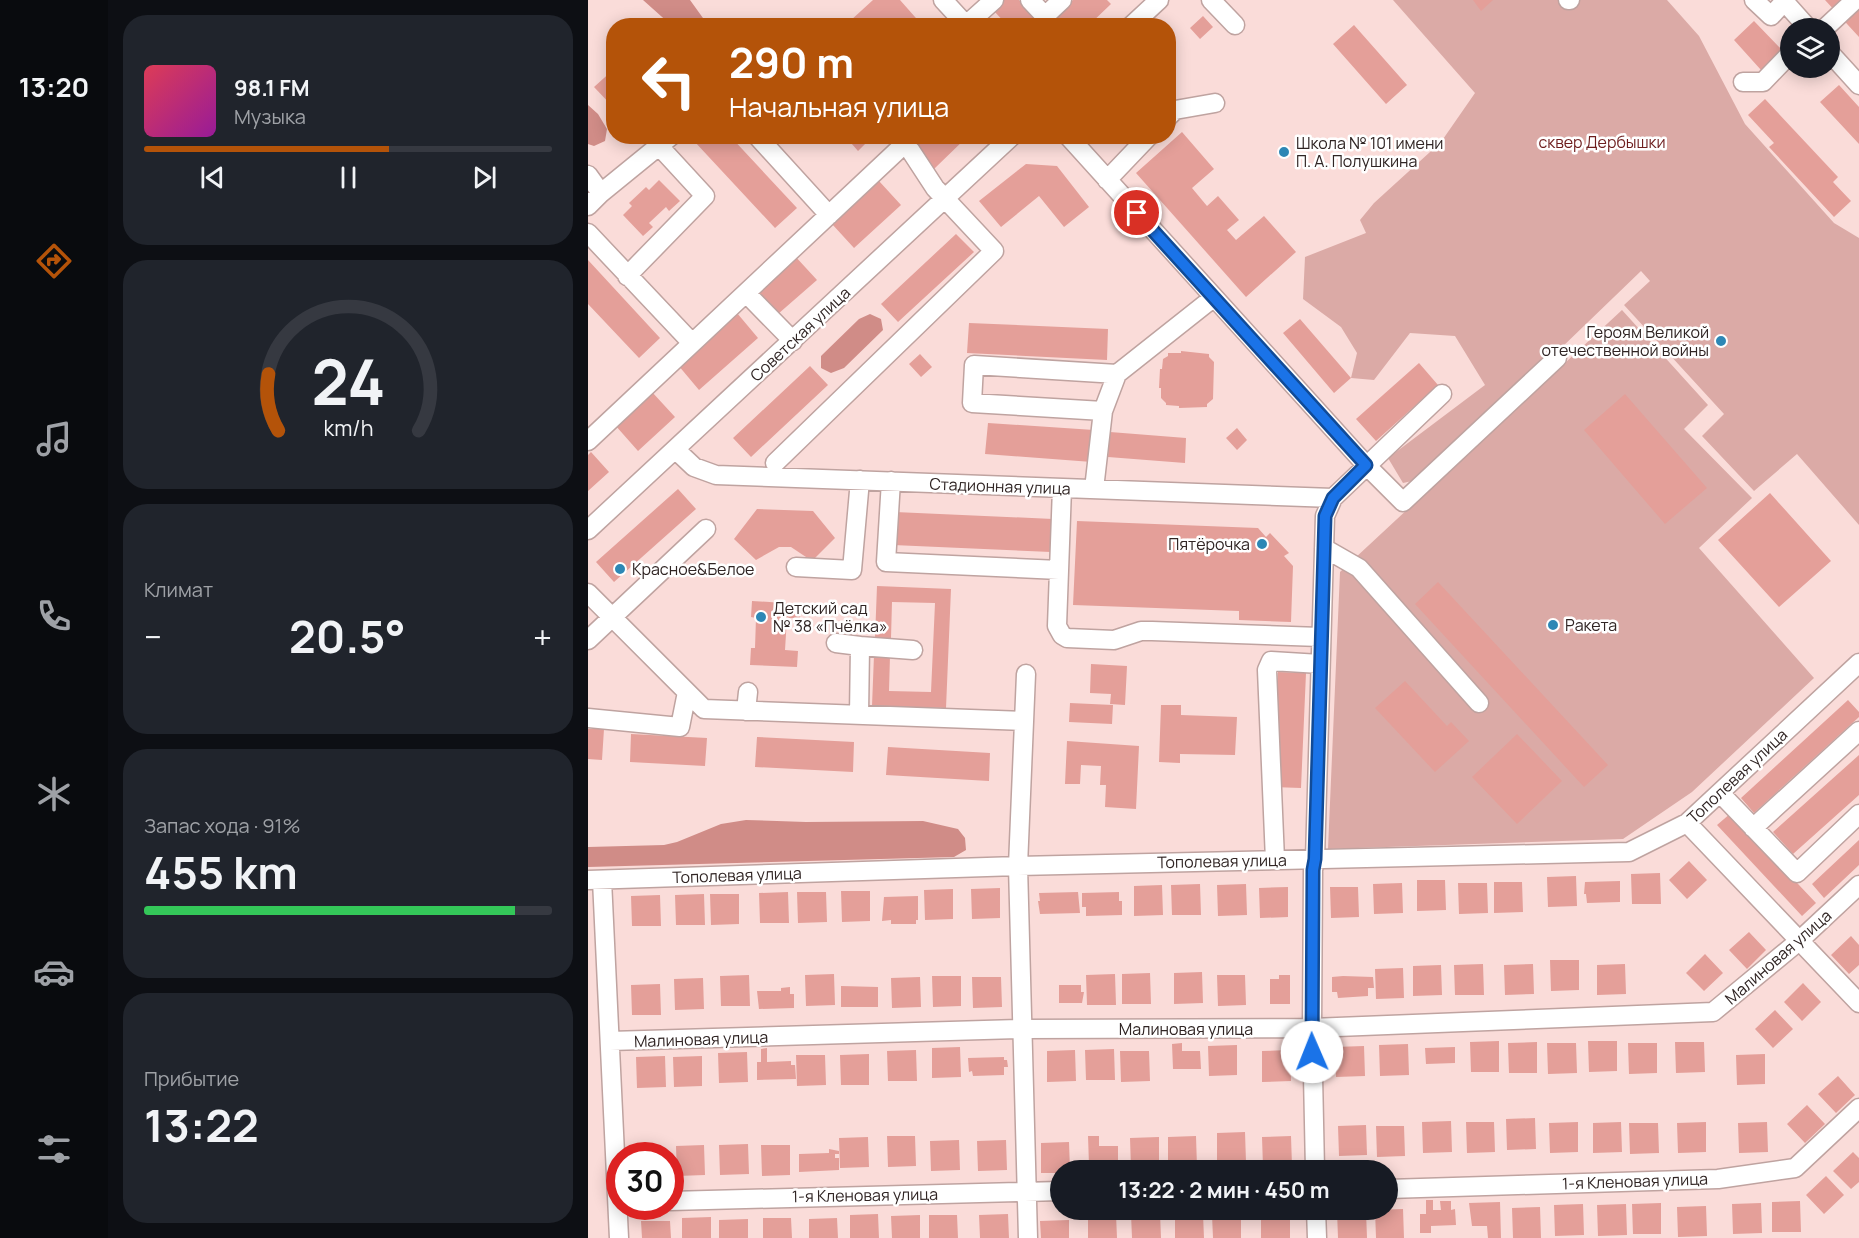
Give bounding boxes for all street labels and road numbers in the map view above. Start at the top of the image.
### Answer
street label: Советская улица [745,282,855,386]
street label: Стадионная улица [929,473,1071,499]
street label: Тополевая улица [1682,724,1792,828]
street label: Тополевая улица [1157,849,1287,873]
street label: Тополевая улица [672,862,802,888]
street label: Малиновая улица [1720,905,1836,1009]
street label: Малиновая улица [1119,1018,1253,1040]
street label: Малиновая улица [634,1026,768,1052]
street label: 1-я Кленовая улица [1562,1167,1708,1195]
street label: 1-я Кленовая улица [792,1183,938,1207]

